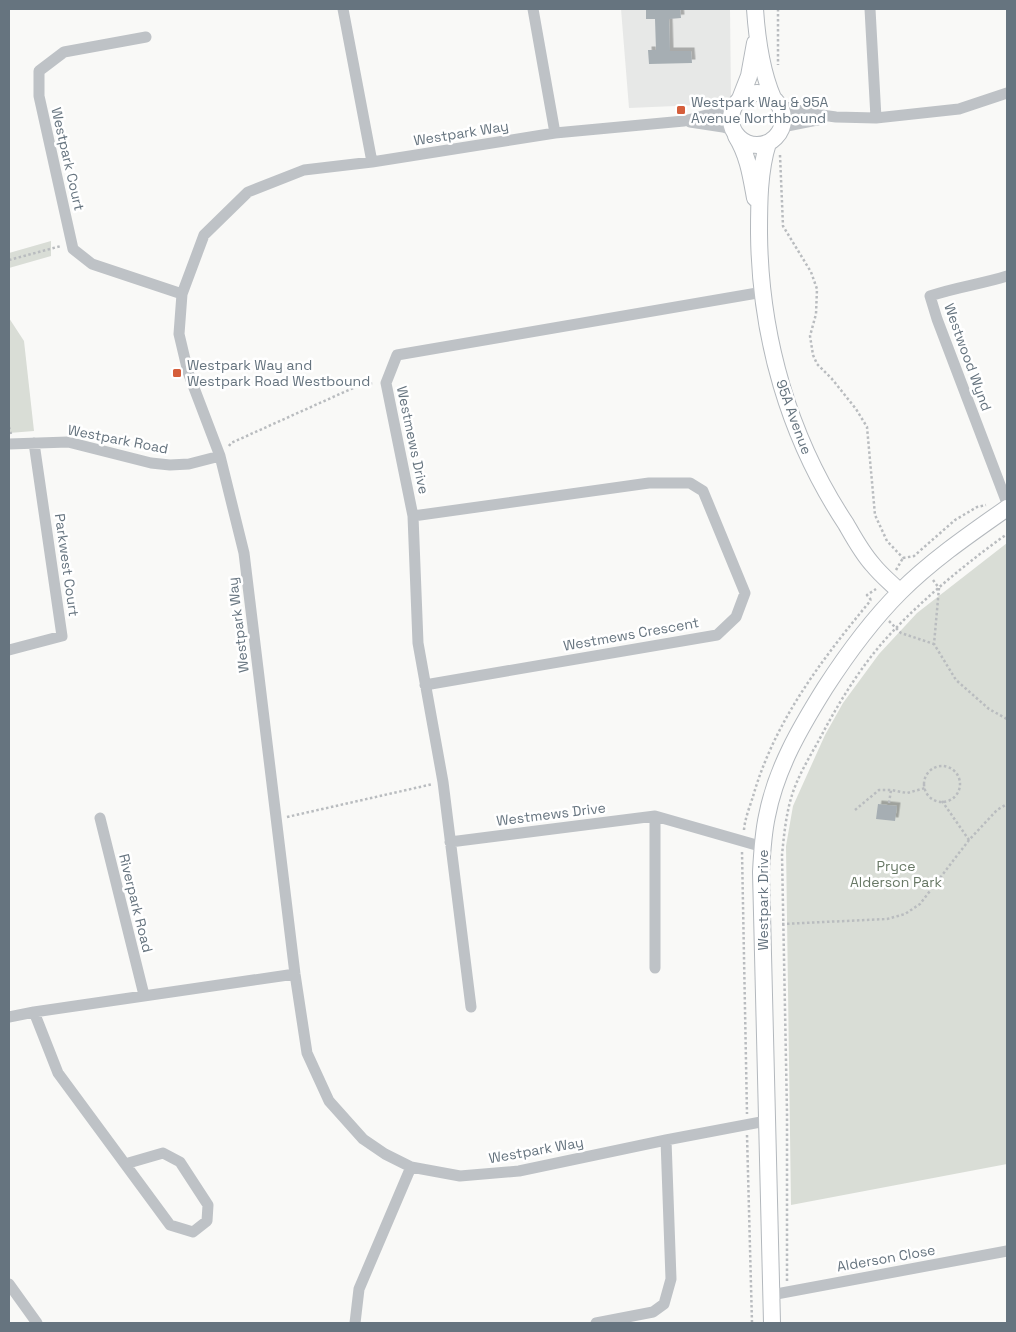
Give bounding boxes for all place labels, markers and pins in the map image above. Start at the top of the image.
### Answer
place label: Westpark Way & 95A Avenue Northbound [691,93,829,127]
marker: Westpark Way & 95A Avenue Northbound [675,104,687,116]
place label: Westpark Way and Westpark Road Westbound [187,356,370,390]
marker: Westpark Way and Westpark Road Westbound [171,367,183,379]

